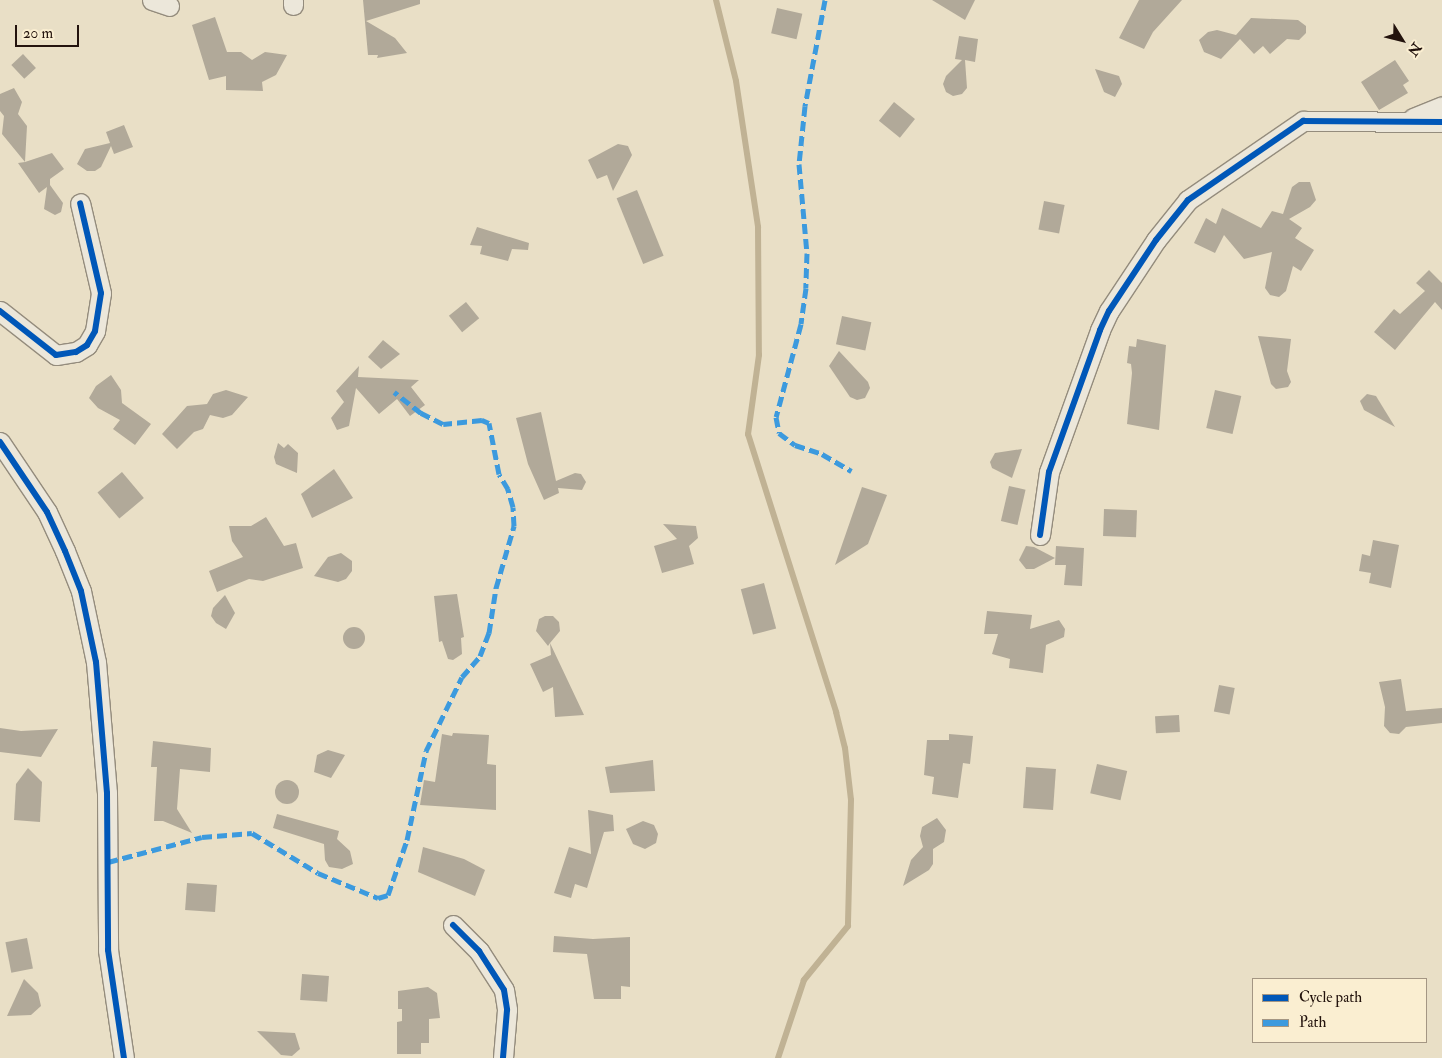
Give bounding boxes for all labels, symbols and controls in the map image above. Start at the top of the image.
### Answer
scale bar [18,15,81,47]
north arrow [1377,15,1427,65]
text: 20 m [23,24,53,43]
text: N [1404,39,1425,59]
legend [1252,978,1427,1043]
text: Cycle path [1299,988,1362,1007]
text: Path [1299,1013,1326,1032]

